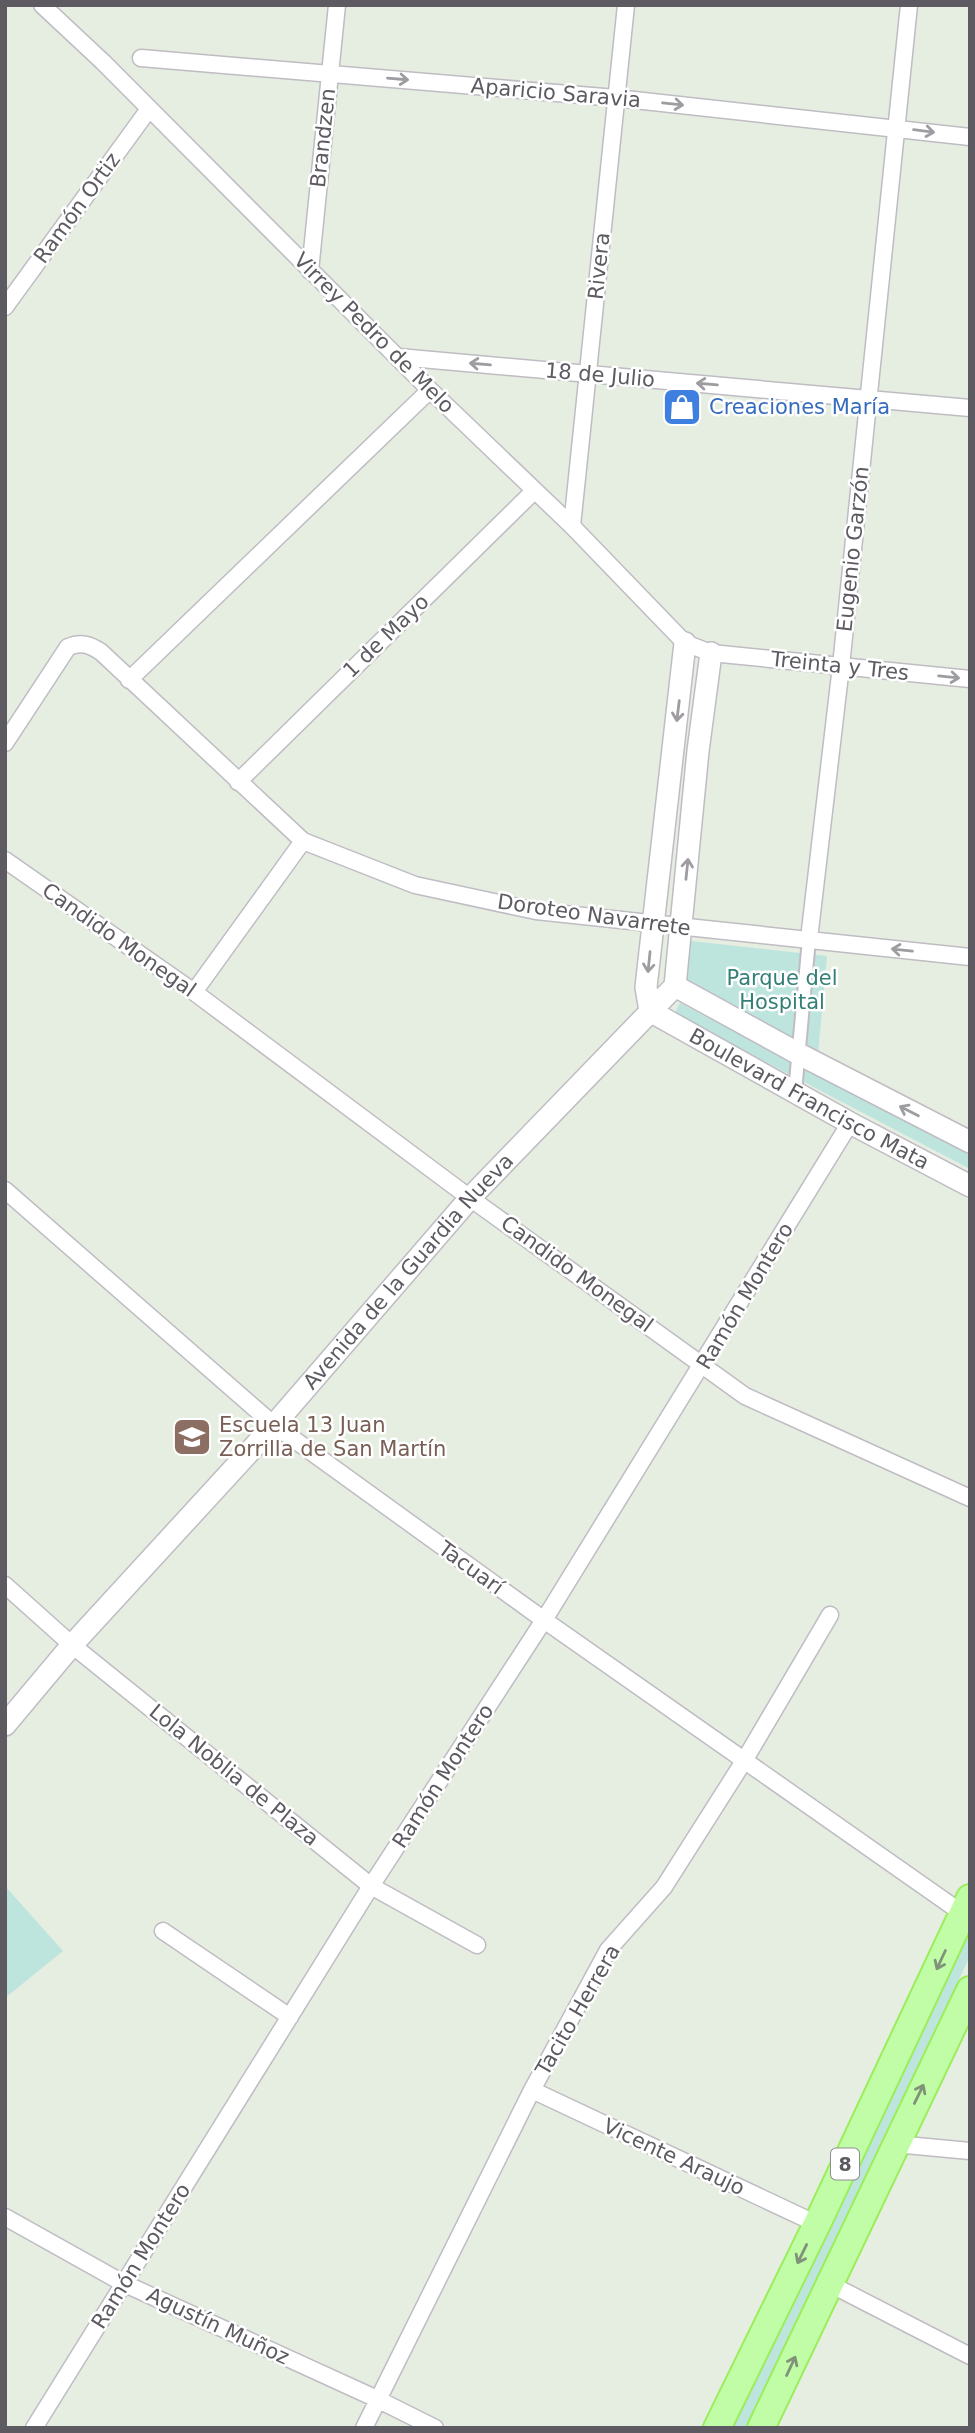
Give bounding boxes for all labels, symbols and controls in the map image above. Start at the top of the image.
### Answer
one-way arrow [386,73,409,86]
street label: Aparicio Saravia [470,74,642,112]
street label: Brandzen [306,87,340,189]
one-way arrow [661,98,684,111]
one-way arrow [912,125,935,138]
street label: Ramón Ortiz [29,148,125,268]
street label: Rivera [584,231,614,301]
street label: Virrey Pedro de Melo [289,248,459,418]
one-way arrow [469,357,492,370]
street label: 18 de Julio [544,358,656,392]
one-way arrow [696,377,718,390]
shop icon: Creaciones María [661,386,703,428]
place label: Creaciones María [709,395,890,419]
street label: Eugenio Garzón [832,465,874,633]
street label: 1 de Mayo [338,589,434,683]
street label: Treinta y Tres [769,647,910,685]
one-way arrow [937,671,960,684]
one-way arrow [671,700,684,722]
one-way arrow [680,859,693,881]
street label: Candido Monegal [38,878,200,1002]
street label: Doroteo Navarrete [496,890,692,940]
one-way arrow [891,943,914,956]
one-way arrow [642,950,655,972]
park label: Parque del Hospital [726,966,838,1014]
street label: Boulevard Francisco Mata [685,1024,933,1174]
one-way arrow [899,1103,920,1117]
street label: Avenida de la Guardia Nueva [298,1149,518,1394]
street label: Candido Monegal [496,1211,658,1337]
street label: Ramón Montero [692,1218,798,1374]
place label: Escuela 13 Juan Zorrilla de San Martín [219,1413,446,1461]
school or university icon: Escuela 13 Juan Zorrilla de San Martín [171,1416,213,1458]
street label: Tacuarí [433,1536,509,1600]
street label: Lola Noblia de Plaza [145,1699,323,1851]
street label: Ramón Montero [388,1700,498,1852]
street label: Tacito Herrera [530,1940,625,2080]
one-way arrow [934,1948,947,1970]
one-way arrow [913,2084,927,2105]
street label: Vicente Araujo [599,2114,749,2200]
road number: 8 [831,2148,859,2180]
street label: Ramón Montero [87,2179,195,2333]
one-way arrow [795,2243,809,2264]
street label: Agustín Muñoz [143,2282,293,2370]
one-way arrow [784,2356,798,2377]

